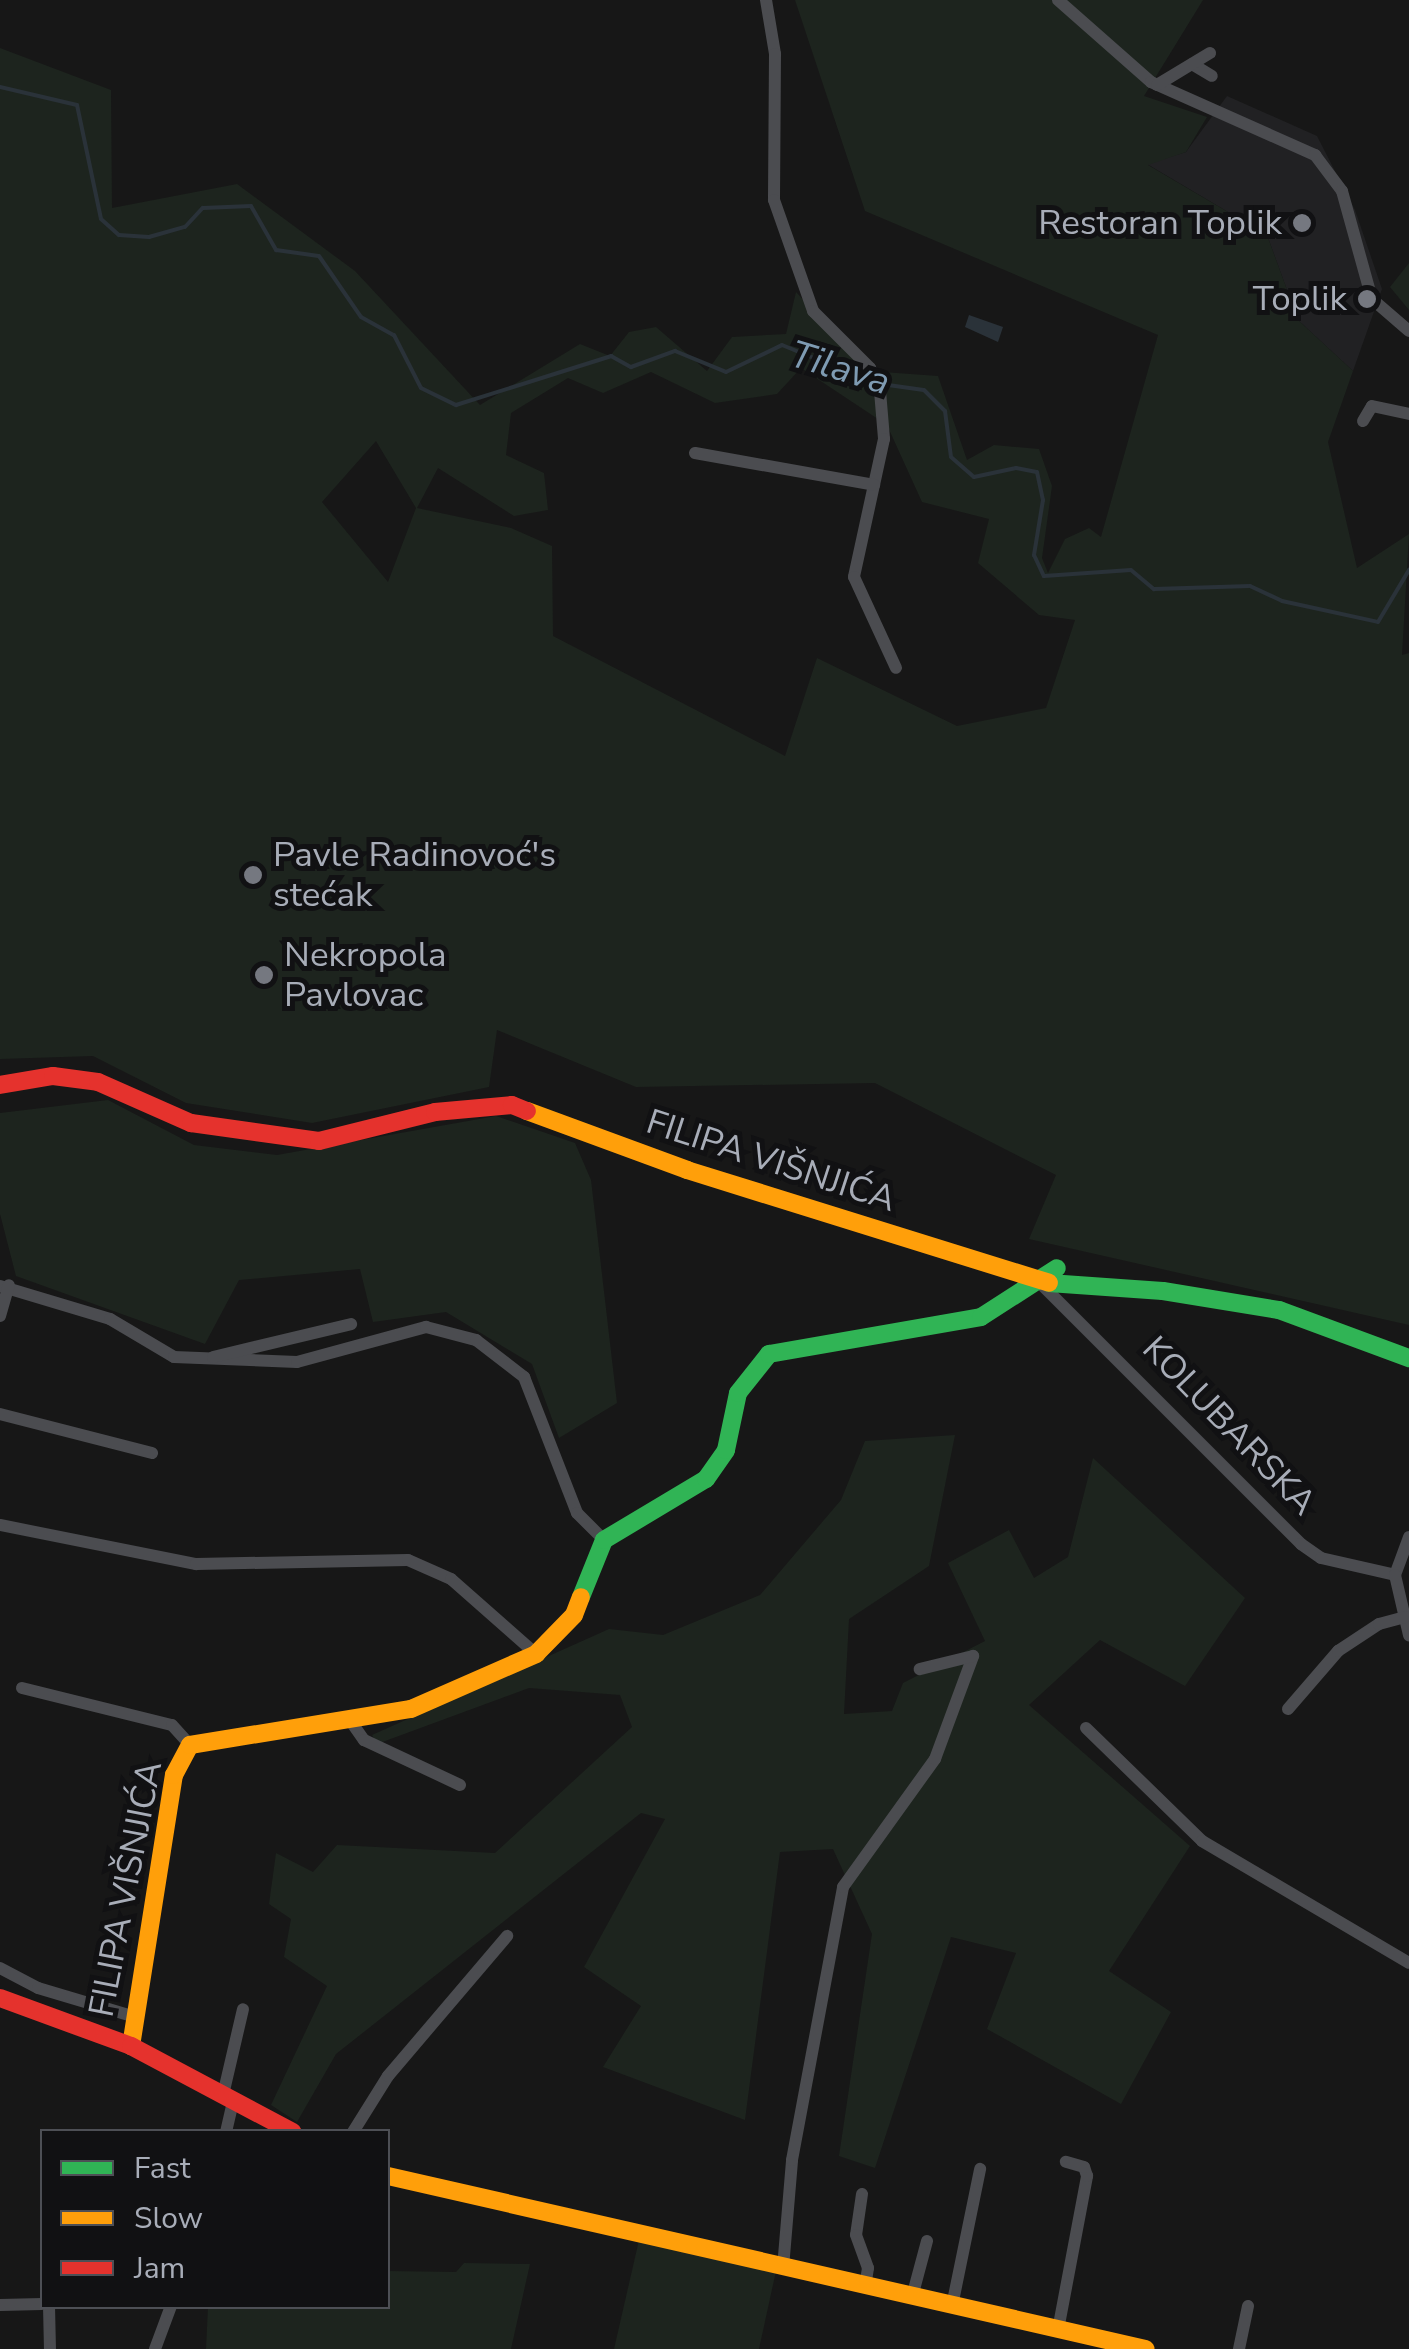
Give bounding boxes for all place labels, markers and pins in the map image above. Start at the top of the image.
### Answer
place label: Restoran Toplik [1038,202,1282,244]
marker: Restoran Toplik [1291,212,1313,234]
place label: Toplik [1253,278,1347,320]
marker: Toplik [1356,288,1378,310]
place label: Pavle Radinovoć's stećak [273,834,556,916]
marker: Pavle Radinovoć's stećak [242,864,264,886]
place label: Nekropola Pavlovac [284,934,447,1016]
marker: Nekropola Pavlovac [253,964,275,986]

